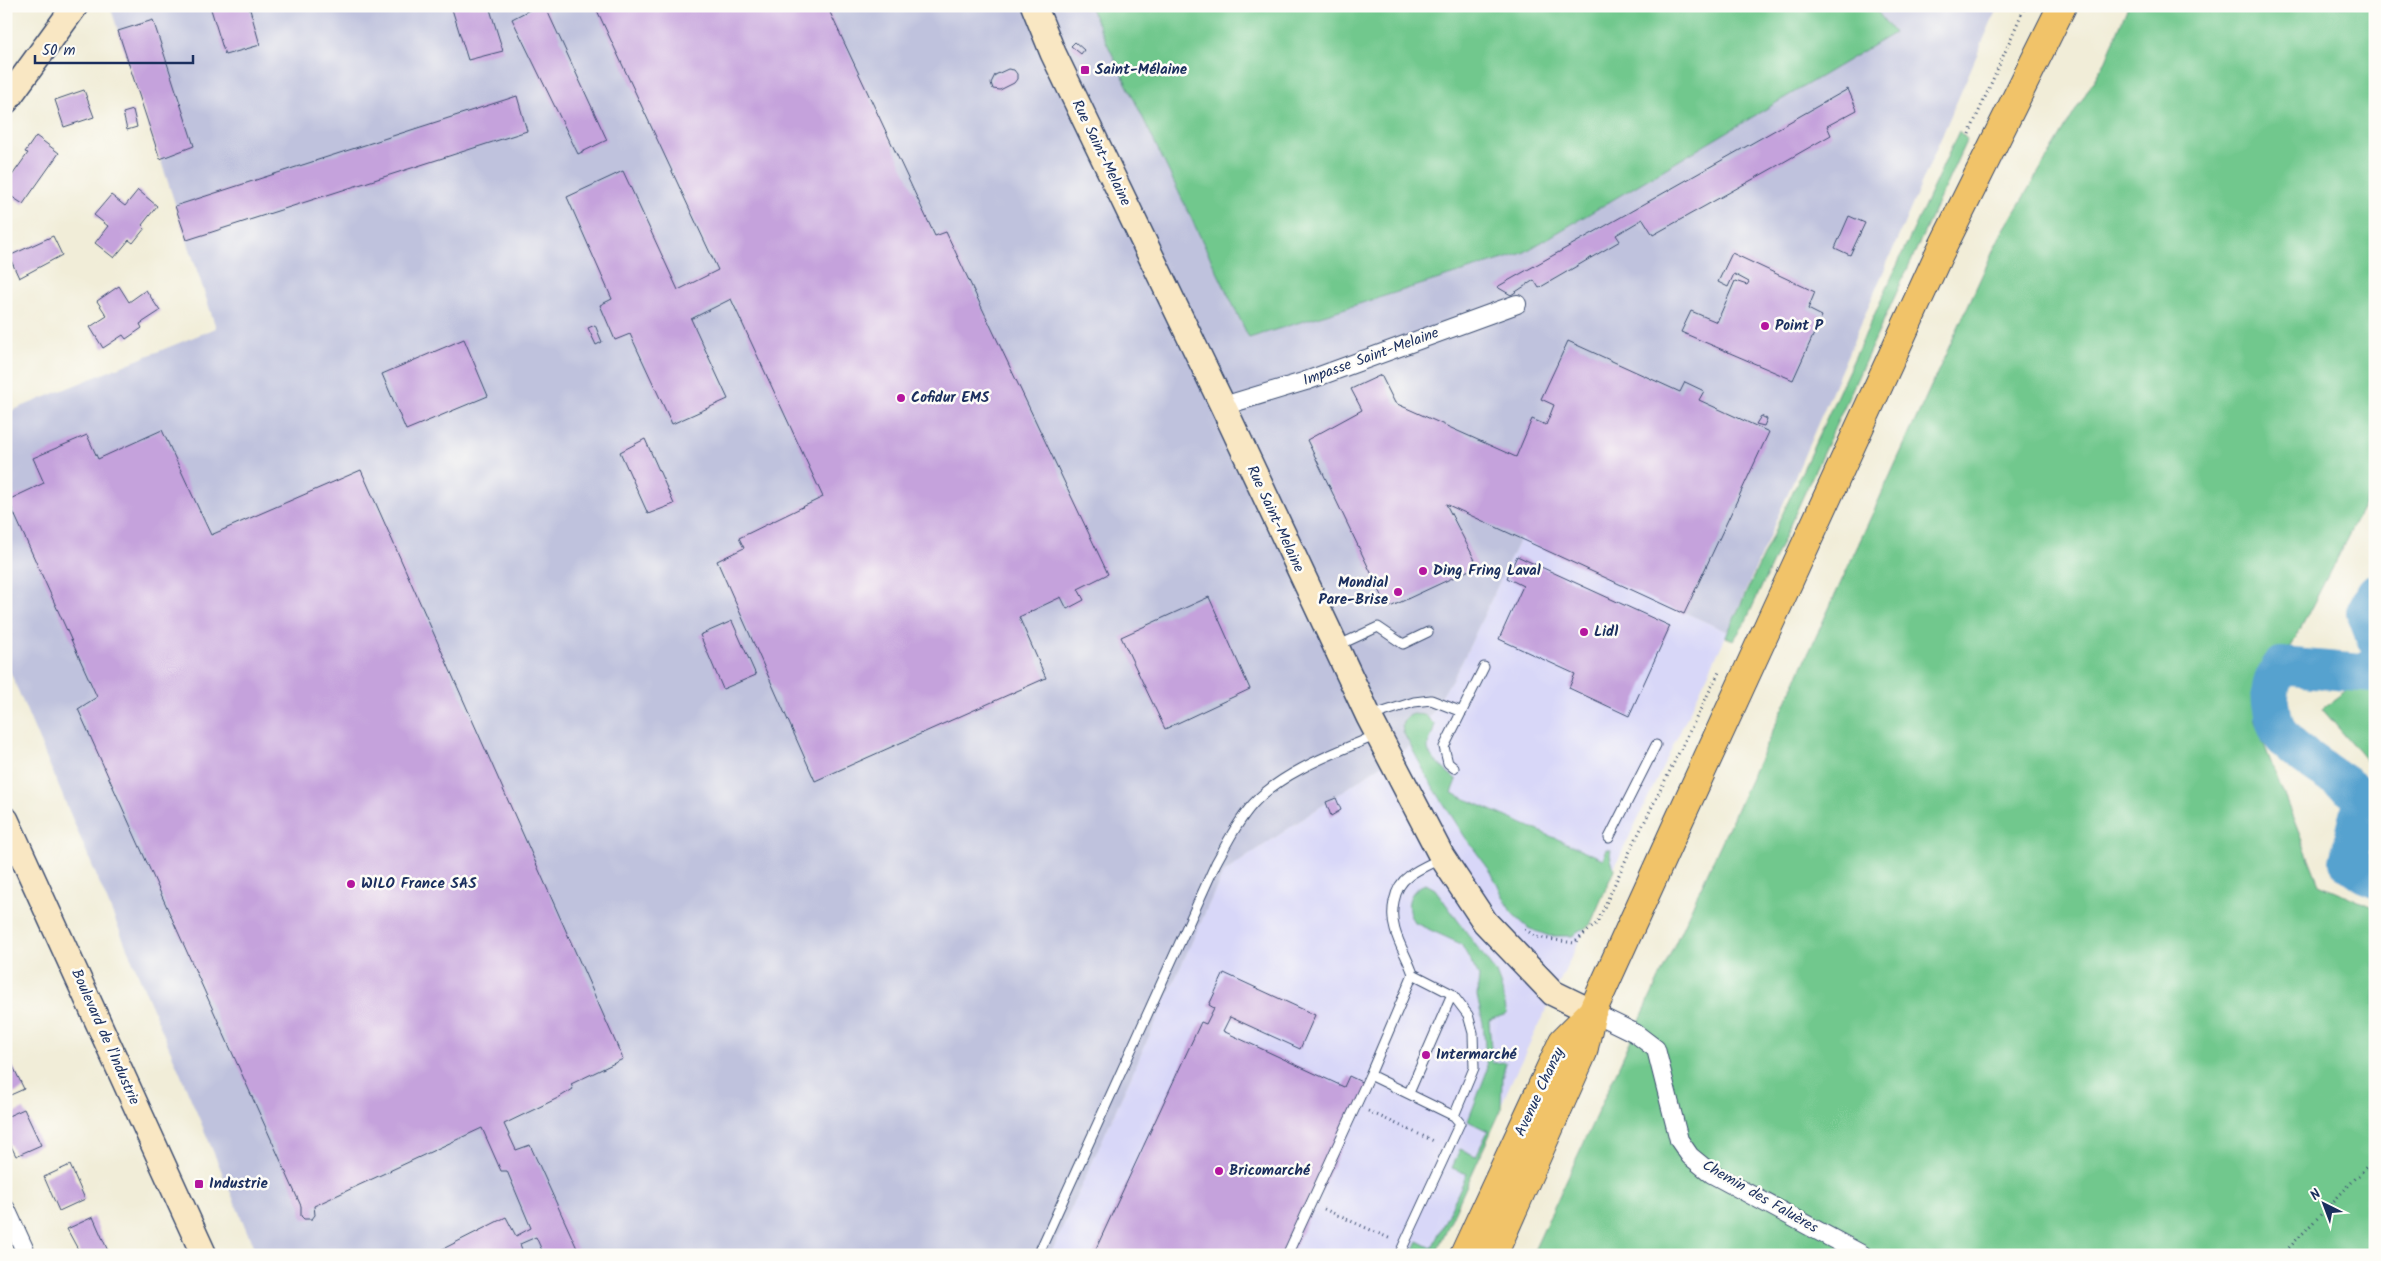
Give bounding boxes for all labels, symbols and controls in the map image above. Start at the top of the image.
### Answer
scale bar [35,32,192,64]
text: 50 m [42,39,76,63]
place label: Saint-Mélaine [1095,58,1188,82]
marker: Saint-Mélaine [1079,64,1091,76]
street label: Rue Saint-Melaine [1065,96,1137,210]
place label: Point P [1775,314,1824,338]
marker: Point P [1759,320,1771,332]
street label: Impasse Saint-Melaine [1300,321,1443,393]
place label: Cofidur EMS [911,386,990,410]
marker: Cofidur EMS [895,392,907,404]
street label: Rue Saint-Melaine [1240,462,1310,577]
place label: Ding Fring Laval [1433,559,1541,583]
marker: Ding Fring Laval [1417,565,1429,577]
place label: Mondial Pare-Brise [1318,571,1389,612]
marker: Mondial Pare-Brise [1392,586,1404,598]
place label: Lidl [1594,620,1618,644]
marker: Lidl [1578,626,1590,638]
place label: WILO France SAS [361,872,477,896]
marker: WILO France SAS [345,878,357,890]
street label: Boulevard de l'Industrie [64,965,146,1109]
place label: Intermarché [1436,1043,1518,1067]
street label: Avenue Chanzy [1509,1043,1572,1141]
marker: Intermarché [1420,1049,1432,1061]
street label: Chemin des Faluères [1698,1154,1823,1240]
place label: Bricomarché [1229,1159,1311,1183]
marker: Bricomarché [1213,1165,1225,1177]
place label: Industrie [209,1172,268,1196]
marker: Industrie [193,1178,205,1190]
north arrow [2298,1178,2348,1228]
text: N [2305,1184,2327,1206]

